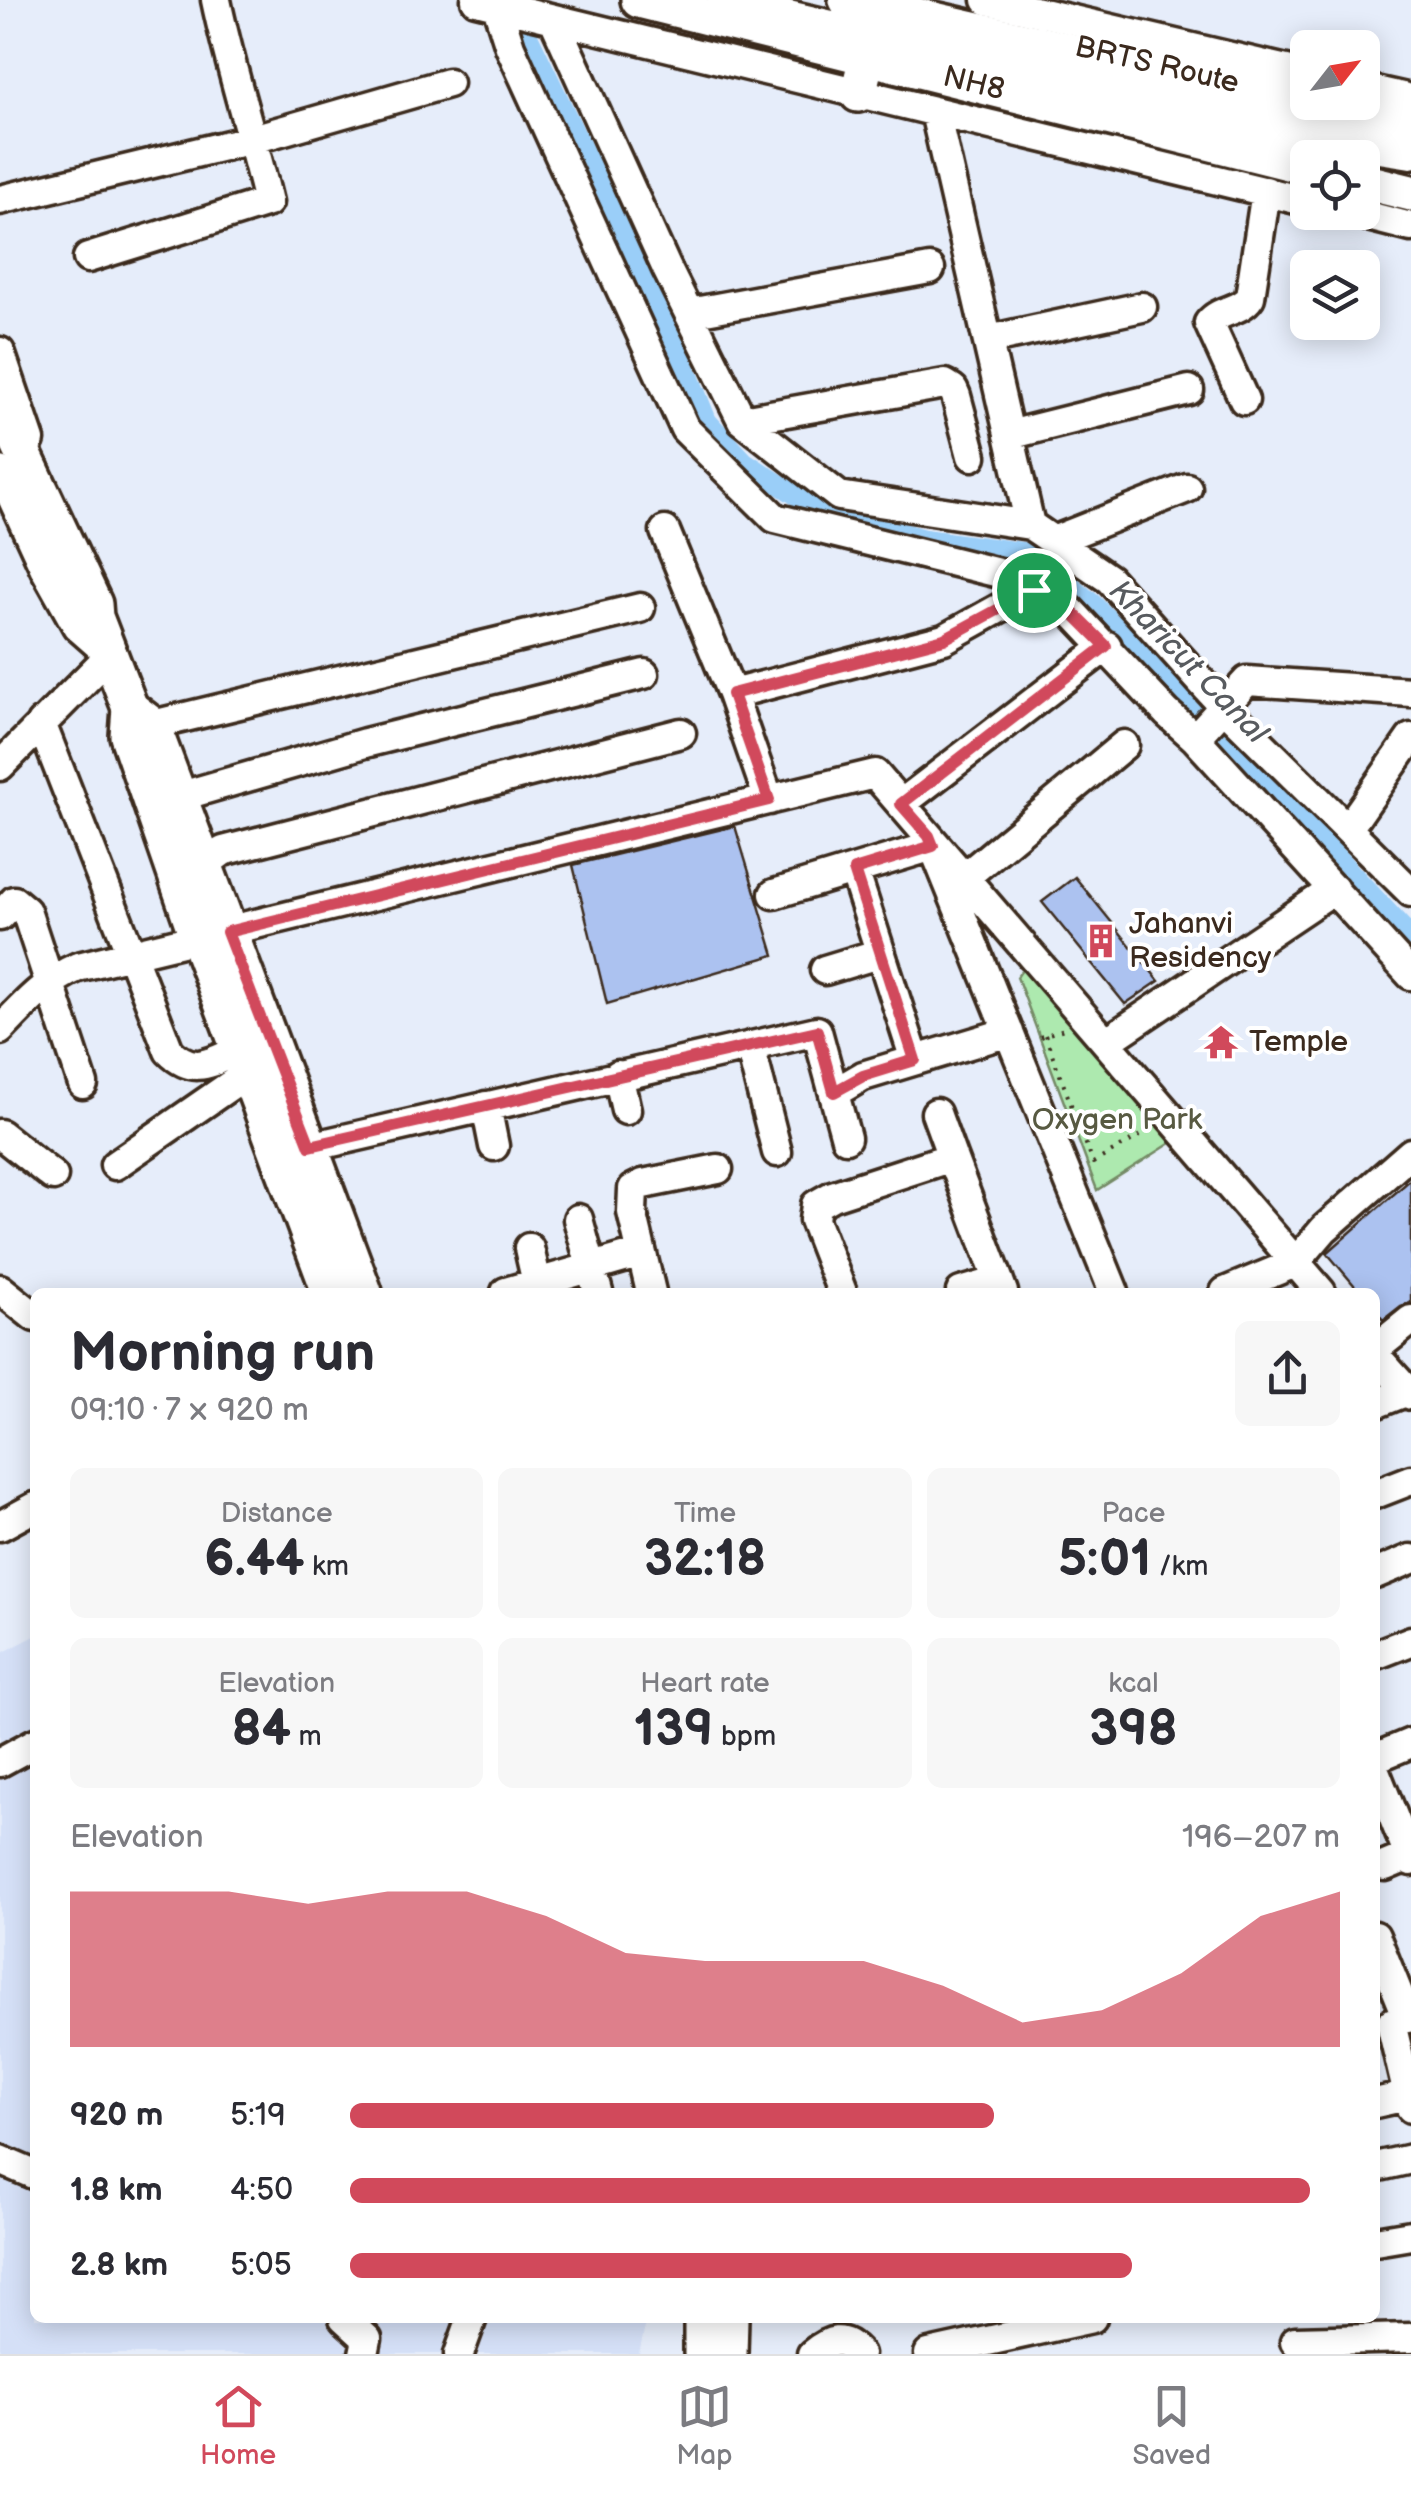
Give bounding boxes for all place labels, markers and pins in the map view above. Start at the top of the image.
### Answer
pin [992,548,1077,633]
place label: Jahanvi Residency [1129,906,1272,976]
building icon: Jahanvi Residency [1082,922,1120,960]
temple icon: Temple [1202,1023,1240,1061]
place label: Temple [1249,1024,1348,1060]

